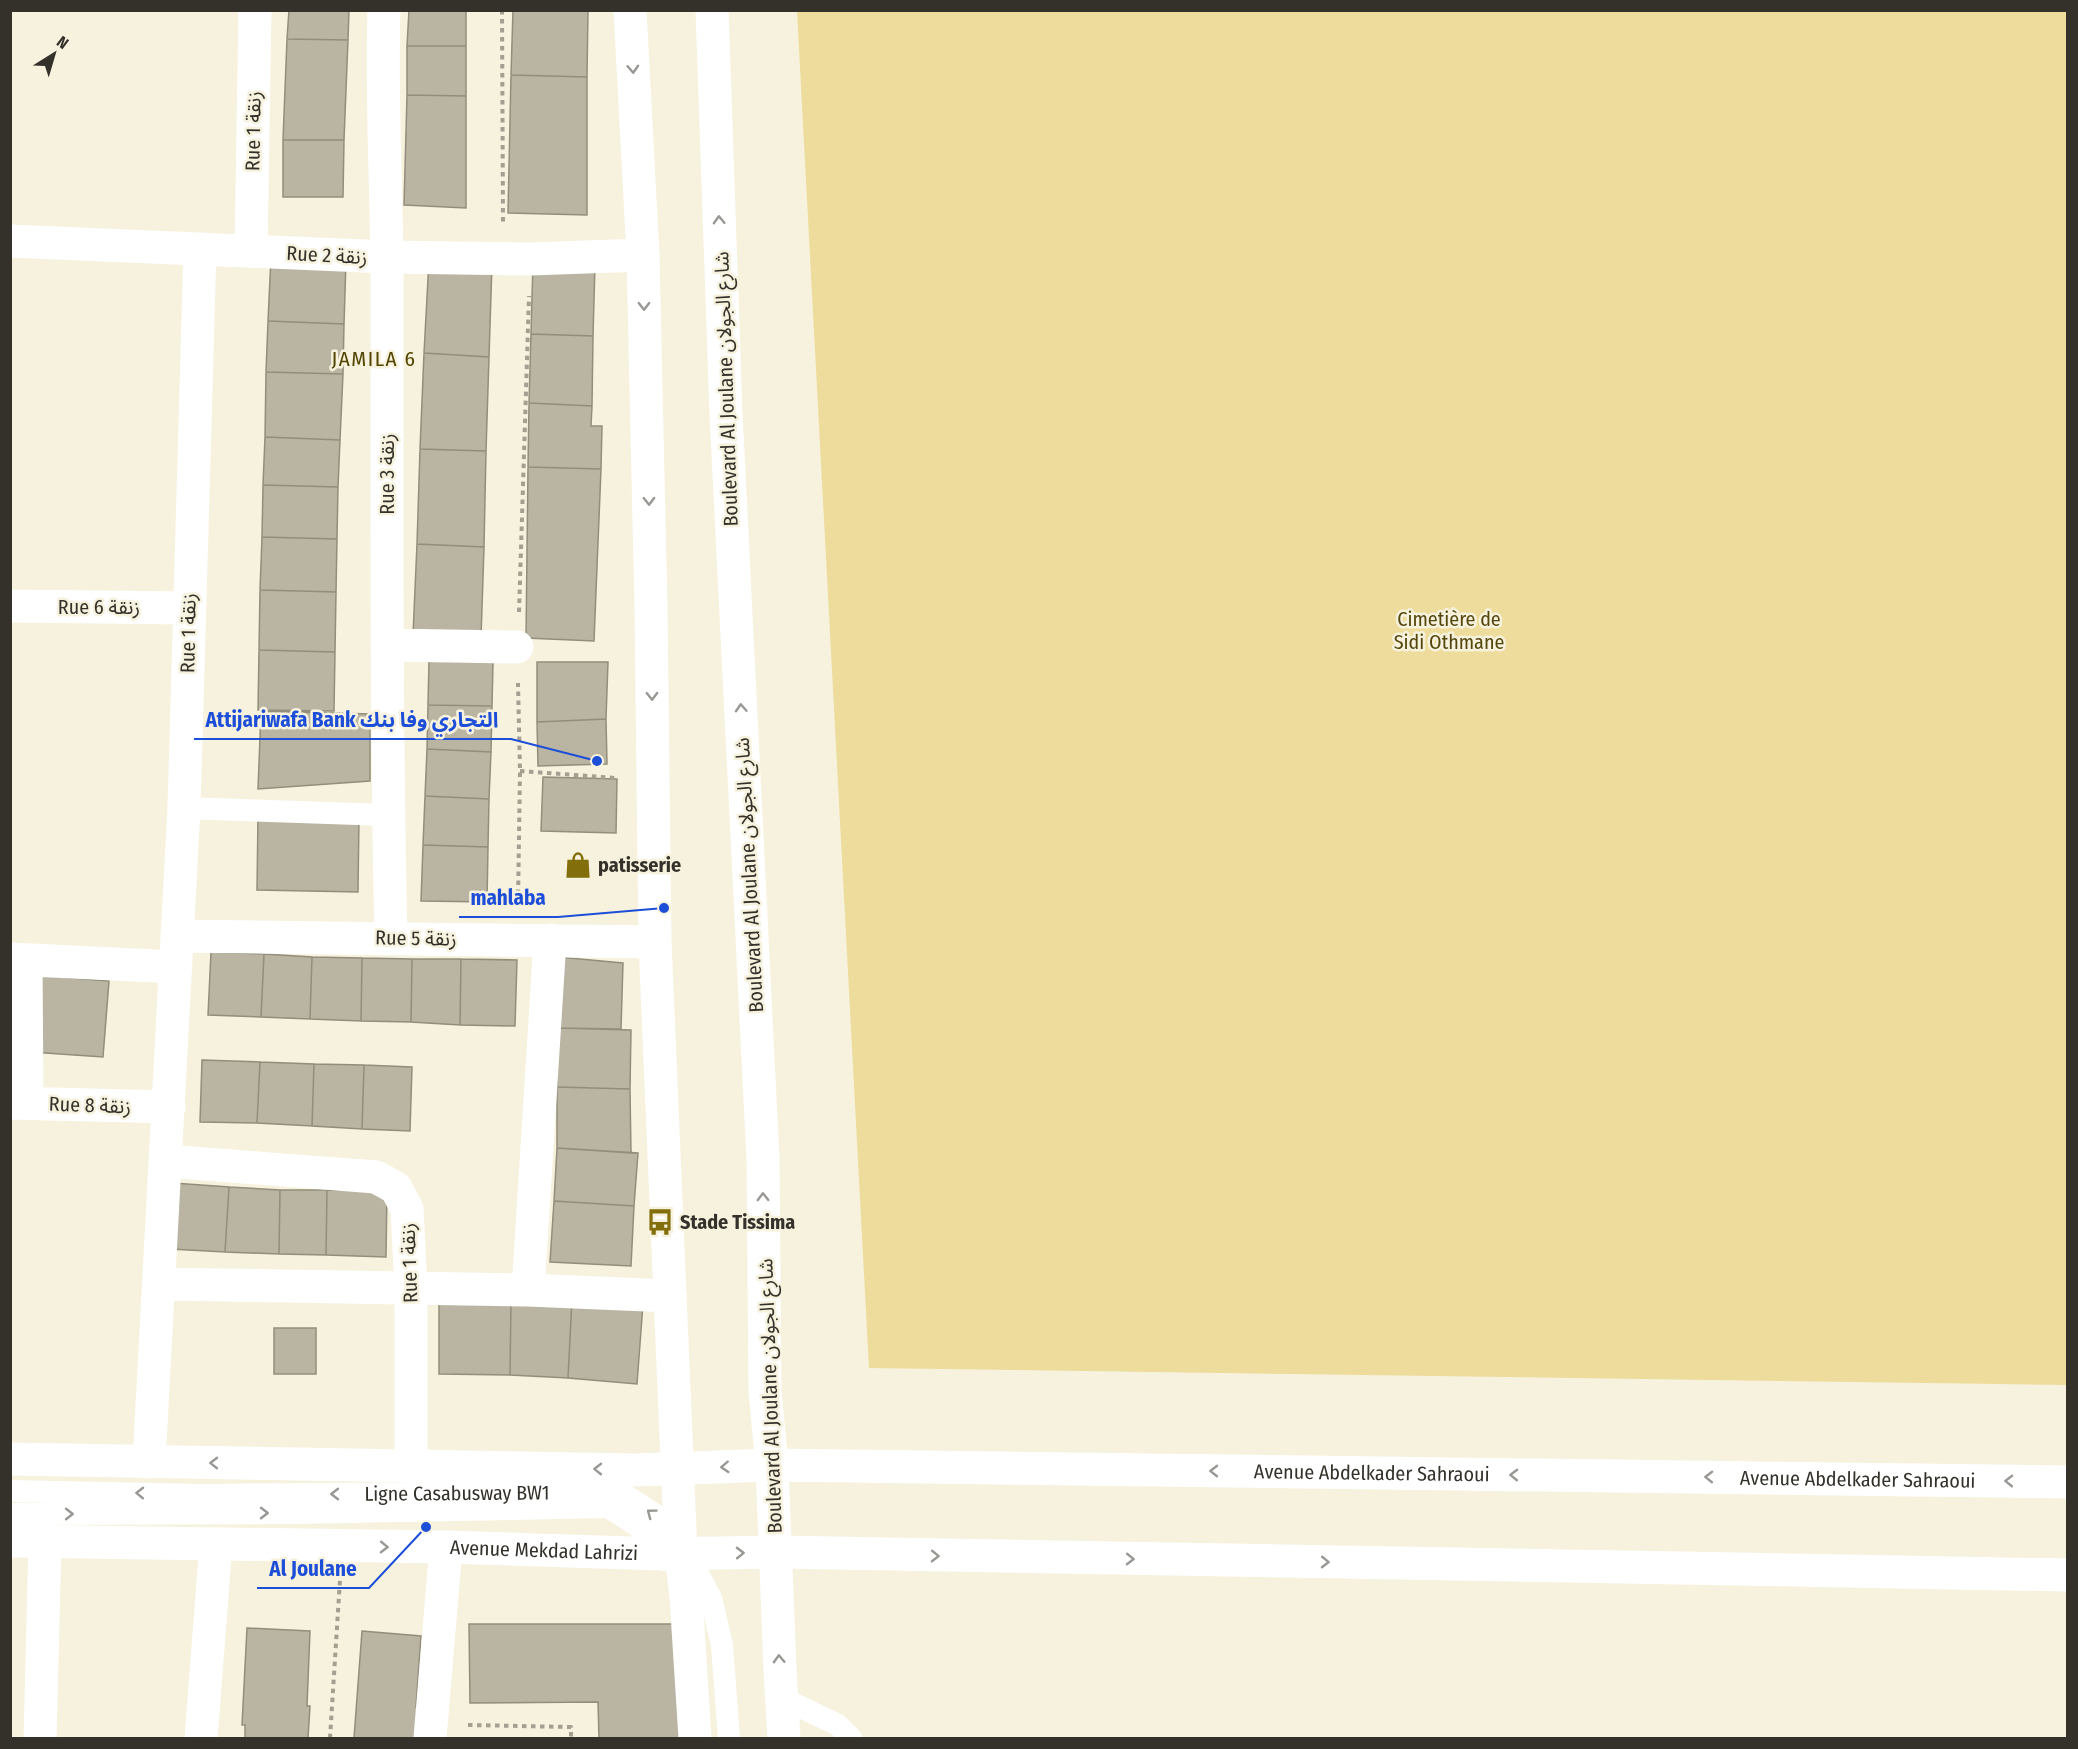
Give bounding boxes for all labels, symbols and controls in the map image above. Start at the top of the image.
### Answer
north arrow [24,24,84,84]
text: N [53,32,72,53]
one-way arrow [627,64,640,73]
street label: Rue 1 زنقة [240,91,266,171]
one-way arrow [713,215,725,224]
street label: Rue 2 زنقة [286,241,368,269]
street label: Boulevard Al Joulane شارع الجولان [709,251,746,527]
one-way arrow [638,301,651,310]
district label: JAMILA 6 [332,346,416,372]
street label: Rue 3 زنقة [375,433,399,515]
one-way arrow [642,496,655,505]
street label: Rue 1 زنقة [175,593,201,673]
street label: Rue 6 زنقة [58,595,140,619]
park label: Cimetière de Sidi Othmane [1394,607,1504,654]
one-way arrow [646,691,658,700]
callout: Attijariwafa Bank التجاري وفا بنك [194,700,511,739]
one-way arrow [734,704,747,713]
text: Attijariwafa Bank التجاري وفا بنك [204,707,499,737]
street label: Boulevard Al Joulane شارع الجولان [730,737,771,1013]
shop icon: patisserie [563,850,593,880]
place label: patisserie [598,853,681,877]
callout: mahlaba [459,878,558,917]
text: mahlaba [470,885,546,911]
street label: Rue 5 زنقة [375,925,457,951]
street label: Rue 8 زنقة [48,1092,132,1118]
one-way arrow [757,1192,770,1201]
bus stop icon: Stade Tissima [645,1207,675,1237]
place label: Stade Tissima [680,1210,795,1234]
street label: Rue 1 زنقة [396,1223,422,1303]
street label: Boulevard Al Joulane شارع الجولان [753,1258,790,1534]
one-way arrow [210,1457,219,1469]
street label: Avenue Abdelkader Sahraoui [1254,1459,1490,1486]
one-way arrow [720,1460,729,1473]
one-way arrow [594,1463,603,1475]
one-way arrow [1210,1465,1219,1478]
street label: Avenue Abdelkader Sahraoui [1740,1466,1976,1493]
one-way arrow [1510,1469,1519,1481]
one-way arrow [1705,1471,1714,1483]
one-way arrow [2005,1475,2014,1487]
street label: Ligne Casabusway BW1 [364,1480,550,1506]
one-way arrow [136,1487,145,1500]
one-way arrow [331,1488,340,1500]
one-way arrow [259,1507,268,1519]
one-way arrow [64,1508,73,1520]
one-way arrow [646,1509,657,1520]
street label: Avenue Mekdad Lahrizi [449,1535,638,1565]
one-way arrow [379,1541,388,1553]
one-way arrow [735,1547,744,1559]
callout: Al Joulane [257,1549,369,1588]
one-way arrow [930,1550,939,1562]
one-way arrow [1125,1553,1134,1565]
text: Al Joulane [268,1556,357,1582]
one-way arrow [1320,1556,1329,1568]
one-way arrow [773,1655,786,1664]

